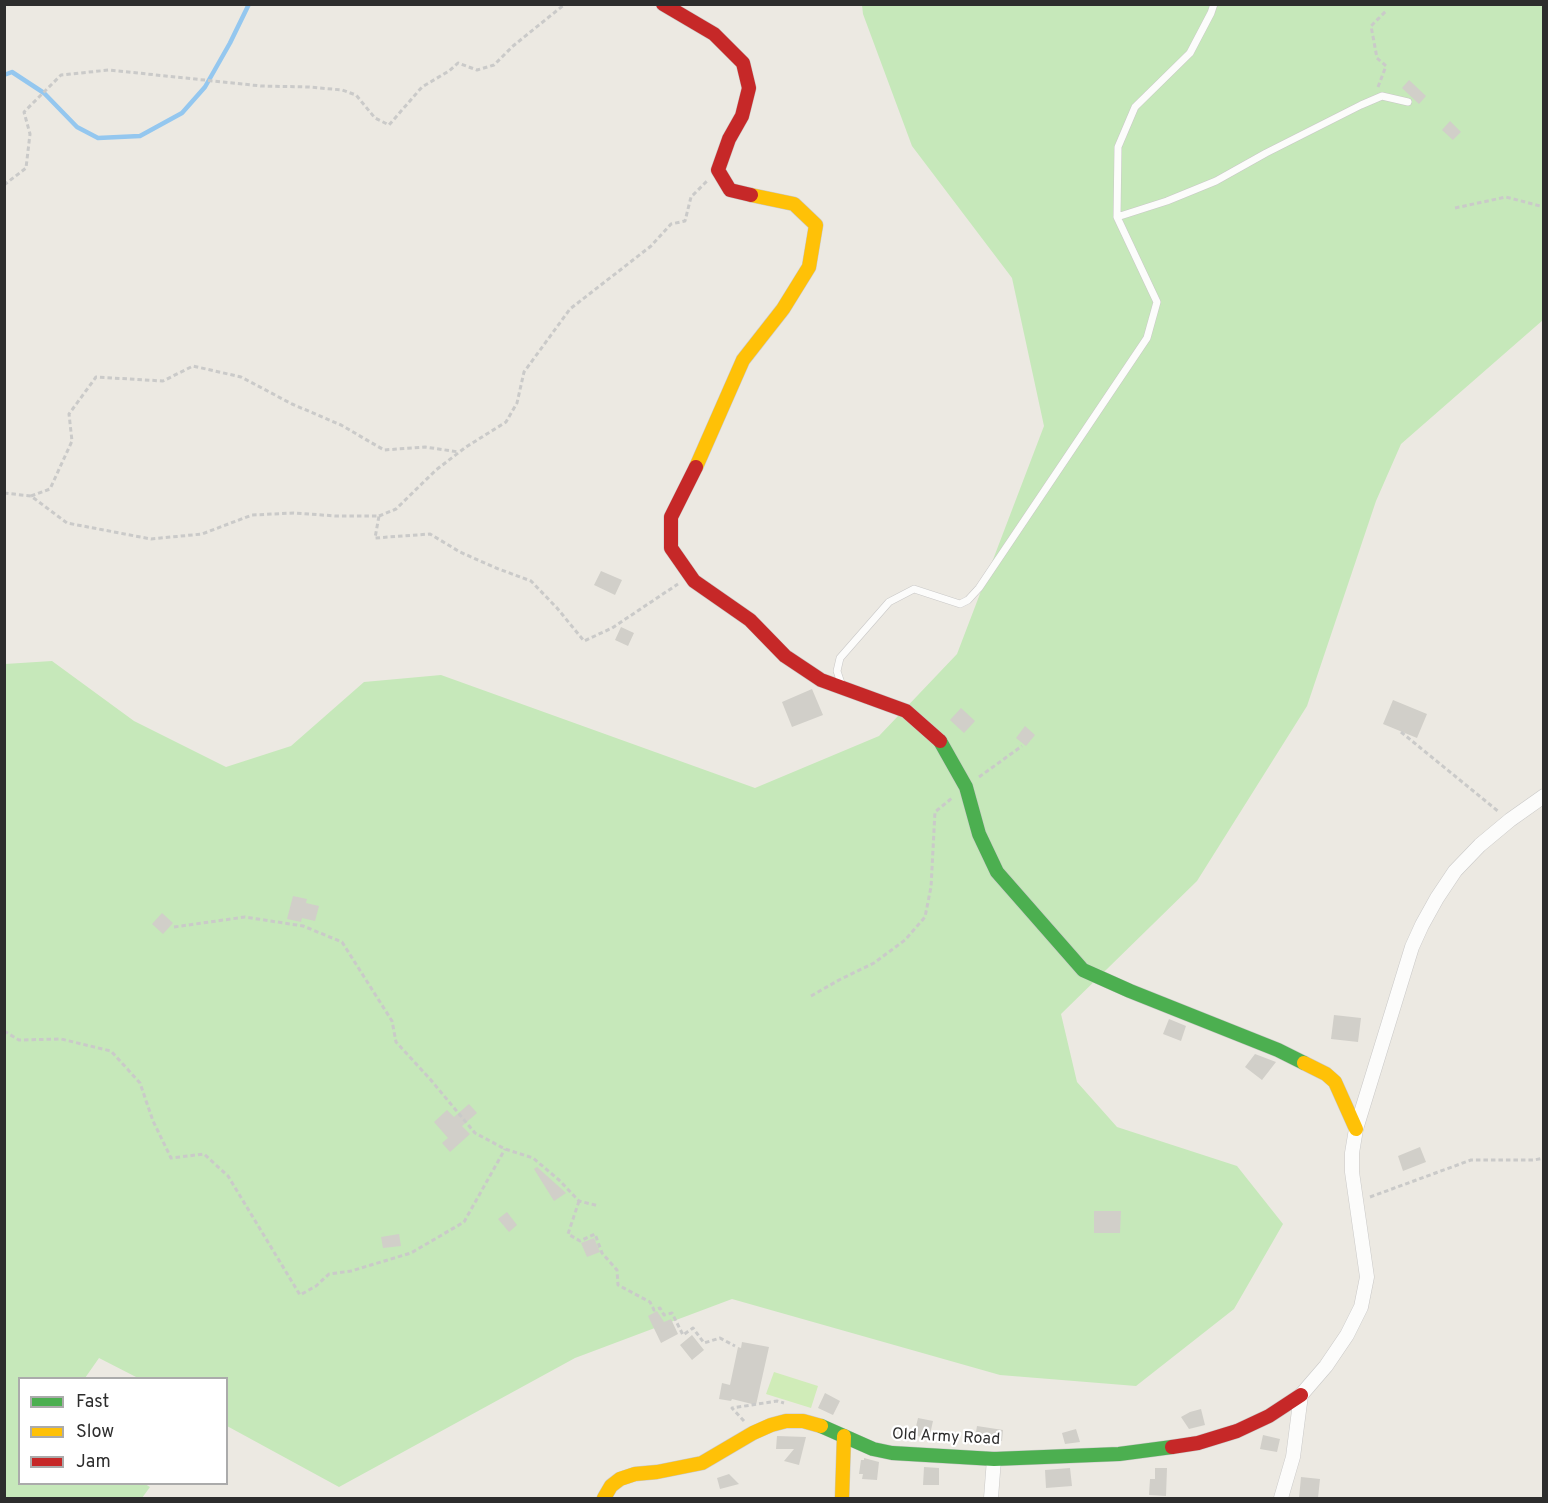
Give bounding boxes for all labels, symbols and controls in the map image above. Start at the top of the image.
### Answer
legend [18,1377,228,1485]
text: Fast [76,1391,109,1414]
text: Slow [76,1421,114,1444]
street label: Old Army Road [891,1426,1001,1450]
text: Jam [76,1451,111,1474]

